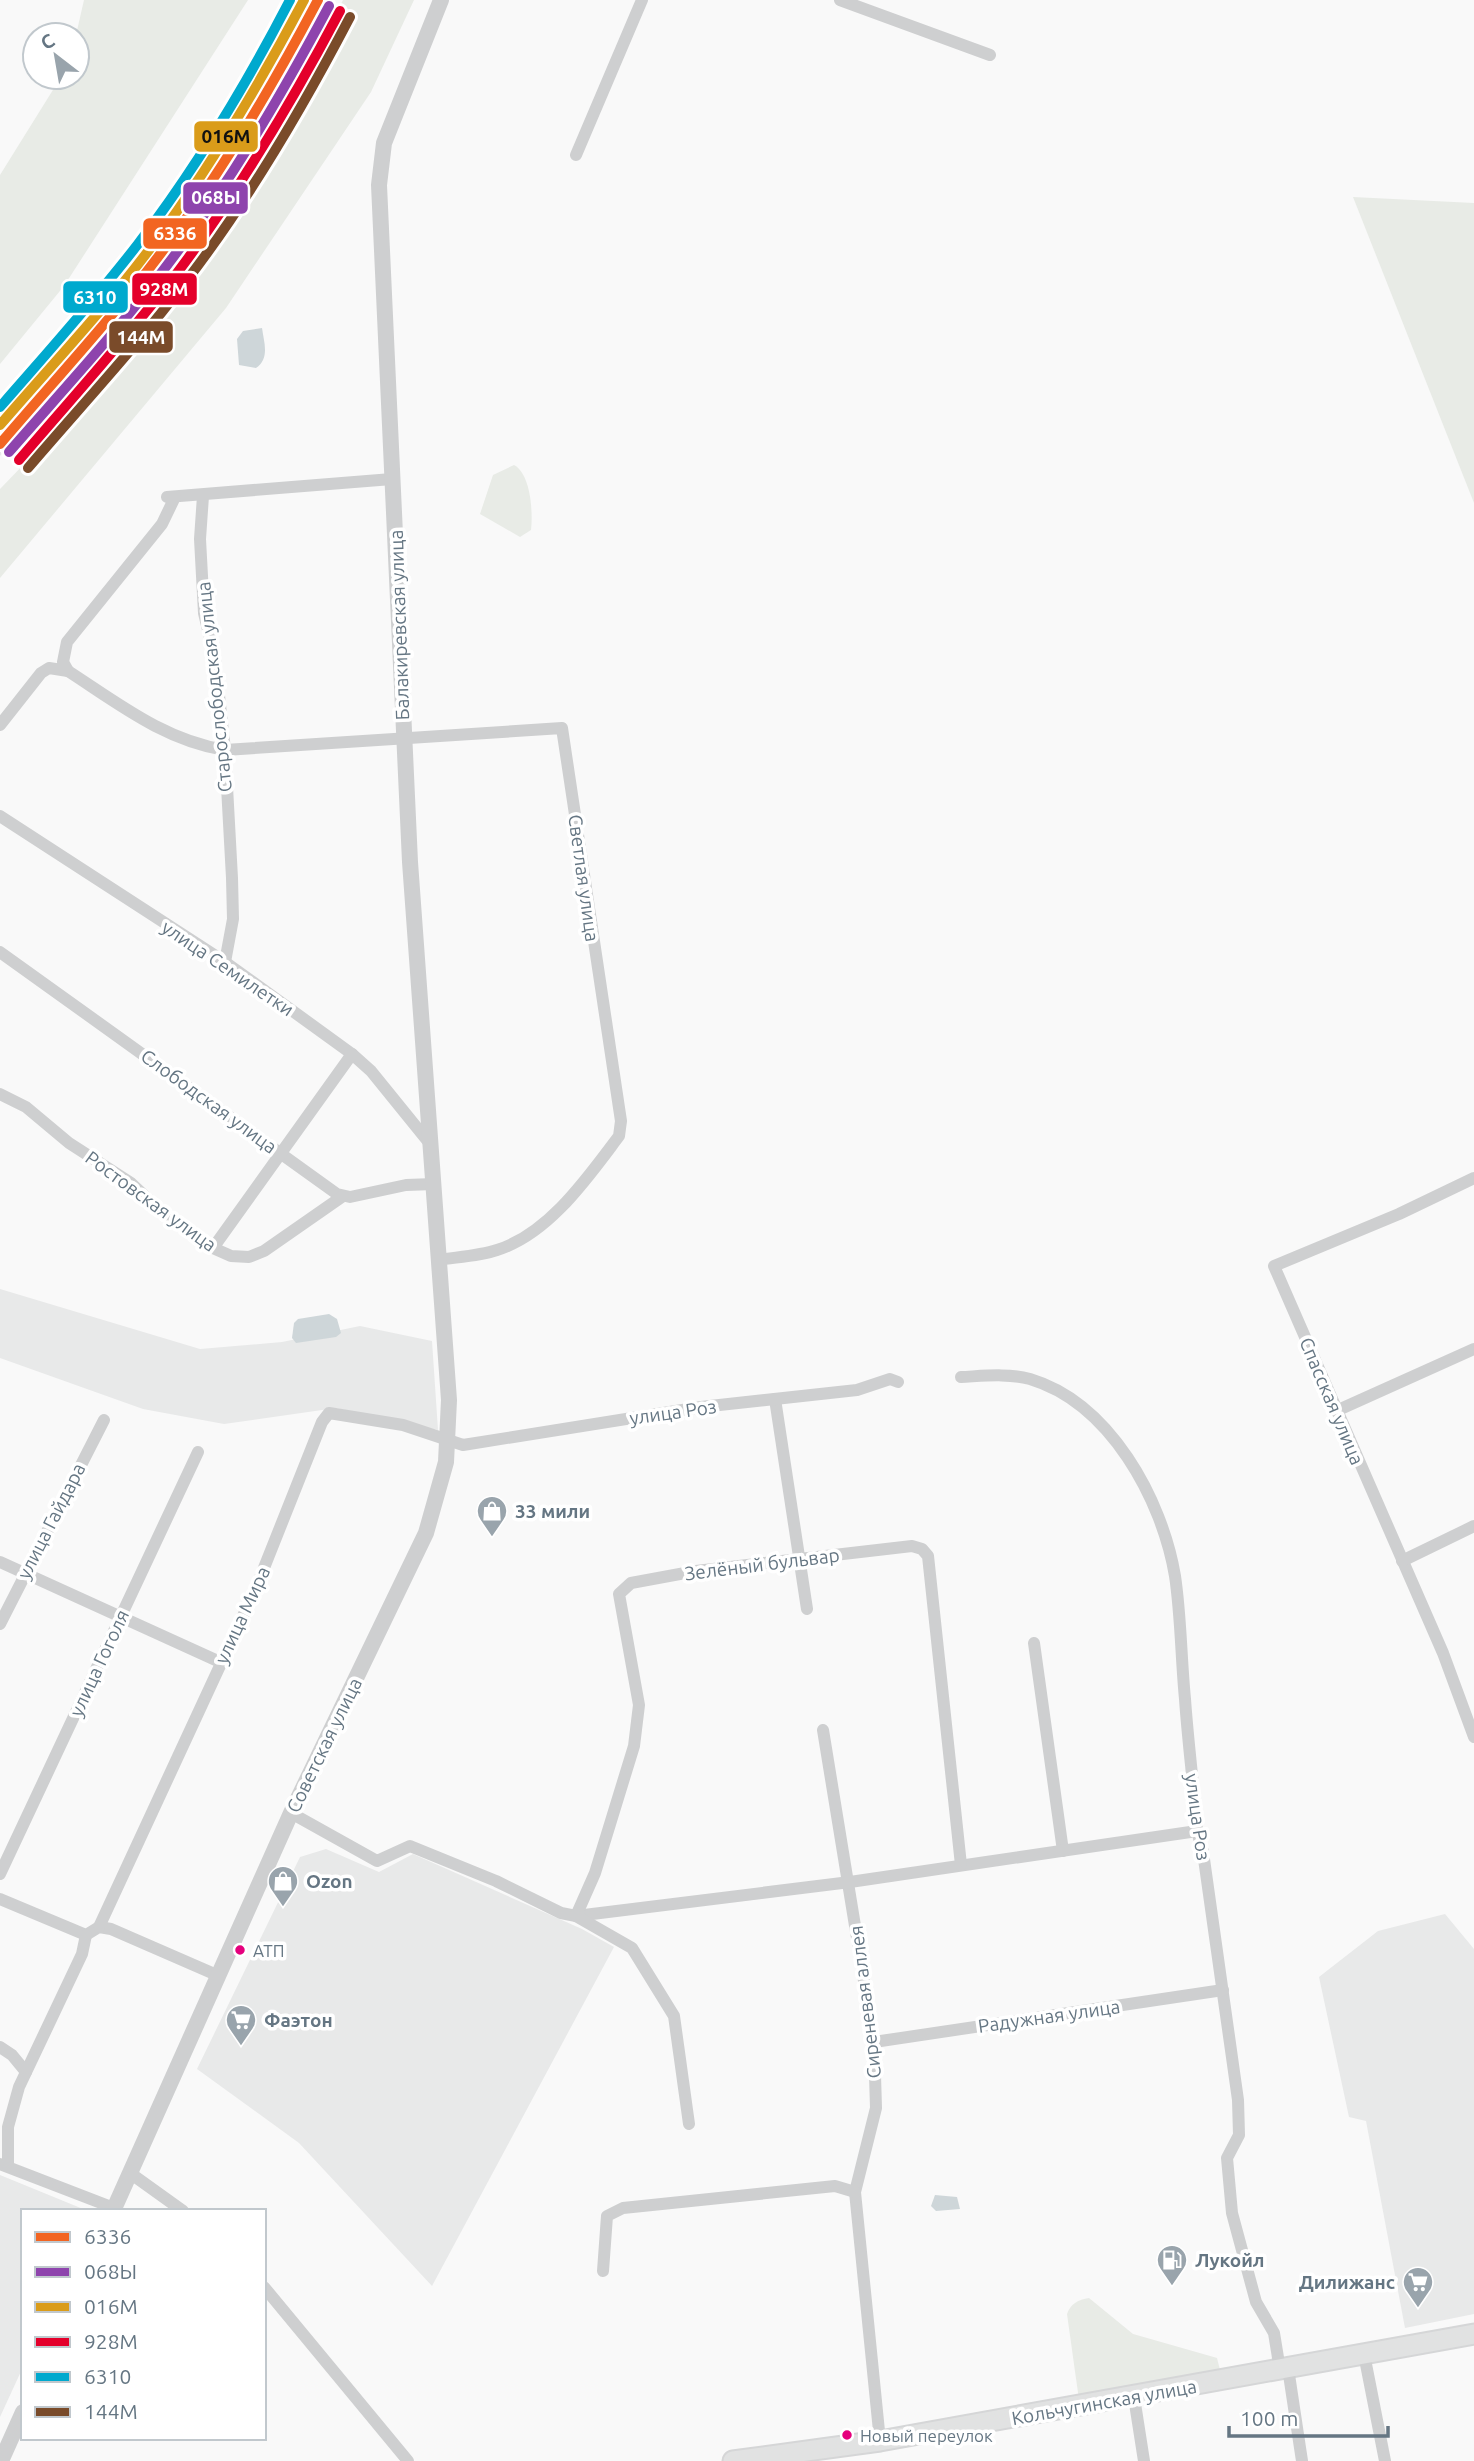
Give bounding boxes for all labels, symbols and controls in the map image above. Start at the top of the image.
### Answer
north arrow [21,21,91,91]
text: С [36,29,58,54]
line badge: 016М [193,120,259,153]
text: 016М [201,125,251,147]
line badge: 068Ы [182,181,249,215]
text: 068Ы [191,186,241,208]
line badge: 6336 [142,217,208,250]
text: 6336 [154,222,196,244]
line badge: 928М [131,272,198,306]
text: 928М [139,278,189,300]
line badge: 6310 [62,280,129,314]
text: 6310 [74,286,116,308]
line badge: 144М [108,320,174,354]
text: 144М [116,326,166,348]
street label: Балакиревская улица [385,529,413,721]
street label: Старослободская улица [192,581,236,793]
street label: Светлая улица [564,813,604,943]
street label: улица Семилетки [158,916,298,1020]
street label: Слободская улица [137,1044,281,1158]
street label: Ростовская улица [81,1146,221,1256]
street label: Спасская улица [1295,1334,1369,1468]
street label: улица Роз [628,1395,718,1429]
street label: улица Гайдара [12,1459,90,1583]
shop icon: 33 мили [475,1494,509,1538]
place label: 33 мили [515,1500,590,1522]
street label: Зелёный бульвар [683,1544,841,1584]
street label: улица Мира [210,1563,274,1667]
street label: улица Гоголя [65,1606,133,1720]
street label: Советская улица [282,1674,366,1816]
street label: улица Роз [1181,1772,1215,1862]
shop icon: Ozon [266,1864,300,1908]
place label: Ozon [306,1870,353,1892]
street label: Сиреневая аллея [845,1924,885,2080]
place label: АТП [253,1941,284,1960]
marker: АТП [233,1943,247,1957]
street label: Радужная улица [977,1995,1121,2037]
supermarket icon: Фаэтон [224,2003,258,2047]
place label: Фаэтон [264,2009,333,2031]
legend [21,2209,266,2440]
text: 6336 [84,2224,131,2248]
fuel station icon: Лукойл [1155,2243,1189,2287]
place label: Лукойл [1195,2249,1265,2271]
text: 068Ы [84,2259,137,2283]
supermarket icon: Дилижанс [1401,2265,1435,2309]
place label: Дилижанс [1299,2271,1395,2293]
text: 016М [84,2294,138,2318]
text: 928М [84,2329,138,2353]
text: 6310 [84,2364,131,2388]
street label: Кольчугинская улица [1010,2375,1198,2429]
scale bar [1229,2394,1388,2438]
text: 144М [84,2399,138,2423]
text: 100 m [1240,2406,1298,2430]
place label: Новый переулок [860,2426,993,2445]
marker: Новый переулок [840,2428,854,2442]

